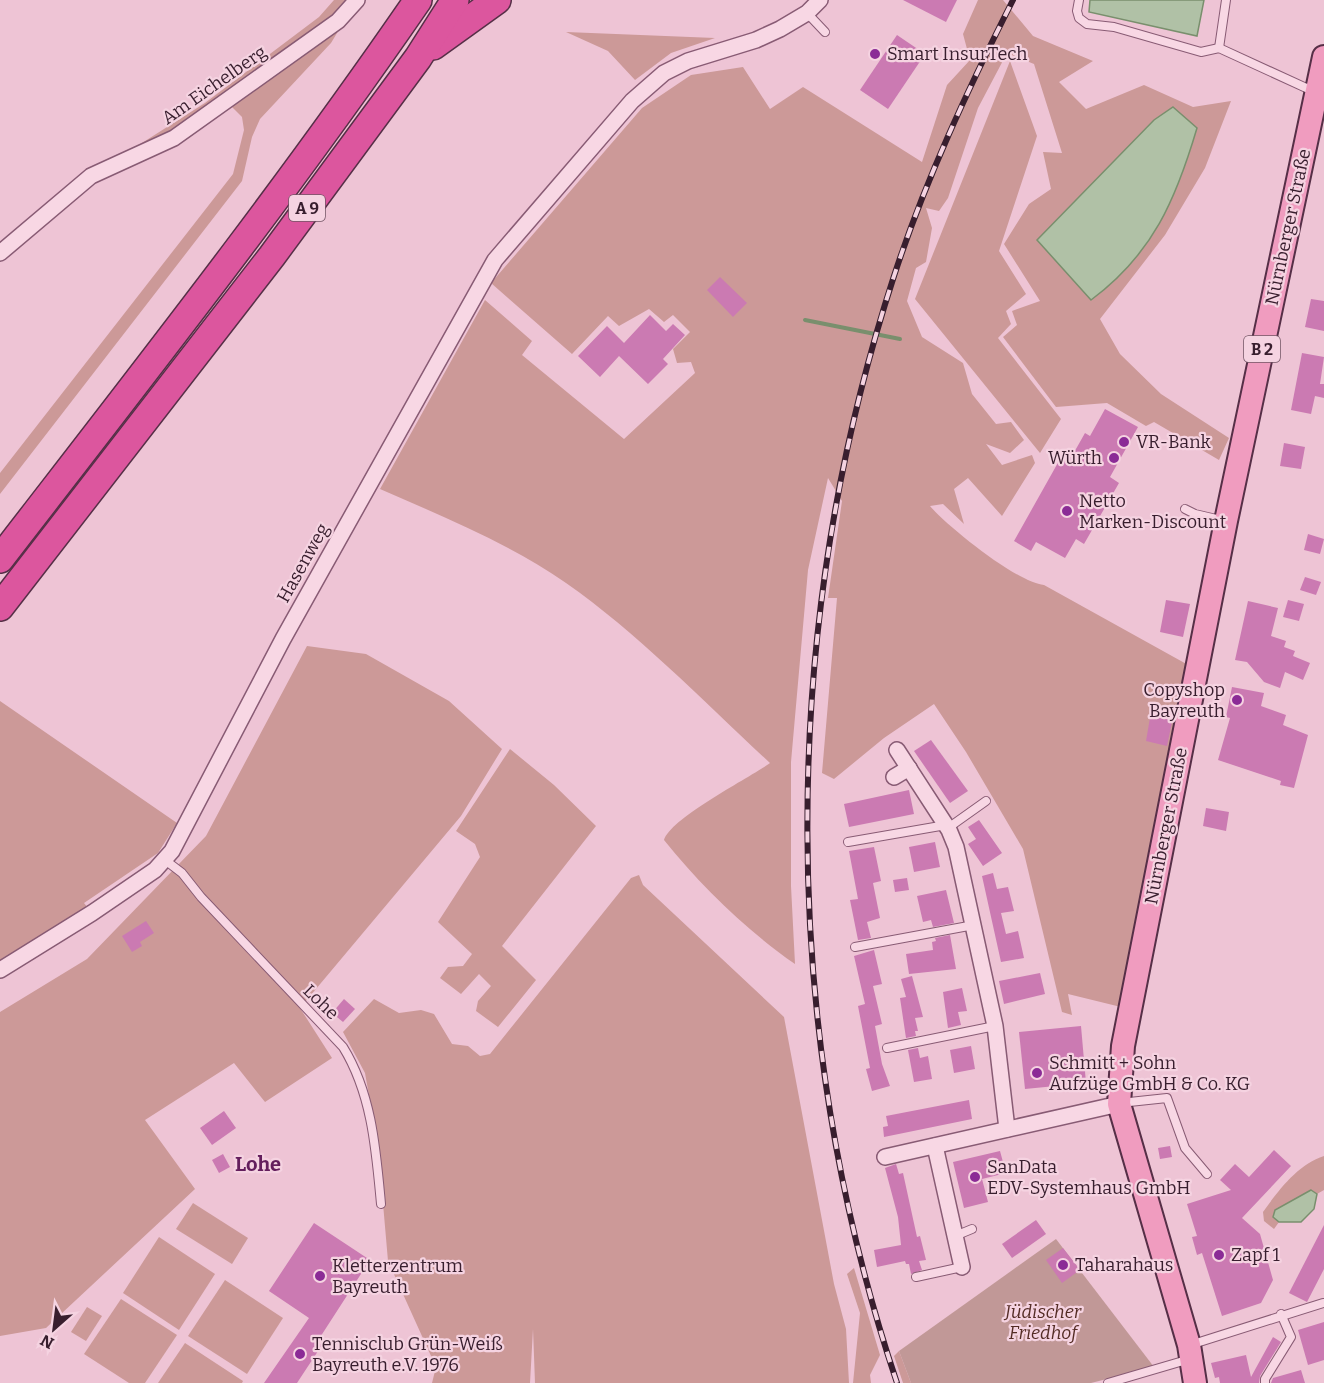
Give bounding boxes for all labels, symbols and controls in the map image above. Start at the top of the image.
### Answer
street label: Am Eichelberg [157,41,271,129]
place label: Smart InsurTech [887,43,1027,65]
marker: Smart InsurTech [868,47,882,61]
street label: Nürnberger Straße [1261,147,1315,307]
road number: A 9 [289,195,325,221]
road number: B 2 [1244,336,1280,362]
place label: VR-Bank [1136,431,1212,453]
marker: VR-Bank [1117,435,1131,449]
place label: Würth [1048,447,1102,469]
marker: Würth [1107,451,1121,465]
place label: Netto Marken-Discount [1079,490,1227,533]
marker: Netto Marken-Discount [1060,504,1074,518]
street label: Hasenweg [272,520,334,606]
place label: Copyshop Bayreuth [1143,679,1225,722]
marker: Copyshop Bayreuth [1230,693,1244,707]
street label: Nürnberger Straße [1140,746,1192,906]
street label: Lohe [299,980,343,1024]
place label: Schmitt + Sohn Aufzüge GmbH & Co. KG [1049,1052,1250,1095]
marker: Schmitt + Sohn Aufzüge GmbH & Co. KG [1030,1066,1044,1080]
district label: Lohe [235,1152,281,1176]
place label: SanData EDV-Systemhaus GmbH [987,1156,1191,1199]
marker: SanData EDV-Systemhaus GmbH [968,1170,982,1184]
place label: Zapf 1 [1231,1244,1281,1266]
marker: Zapf 1 [1212,1248,1226,1262]
place label: Taharahaus [1075,1254,1173,1276]
place label: Kletterzentrum Bayreuth [332,1255,463,1298]
marker: Taharahaus [1056,1258,1070,1272]
marker: Kletterzentrum Bayreuth [313,1269,327,1283]
north arrow [24,1299,84,1359]
park label: Jüdischer Friedhof [1003,1301,1082,1344]
text: N [37,1331,57,1353]
place label: Tennisclub Grün-Weiß Bayreuth e.V. 1976 [312,1333,503,1376]
marker: Tennisclub Grün-Weiß Bayreuth e.V. 1976 [293,1347,307,1361]

